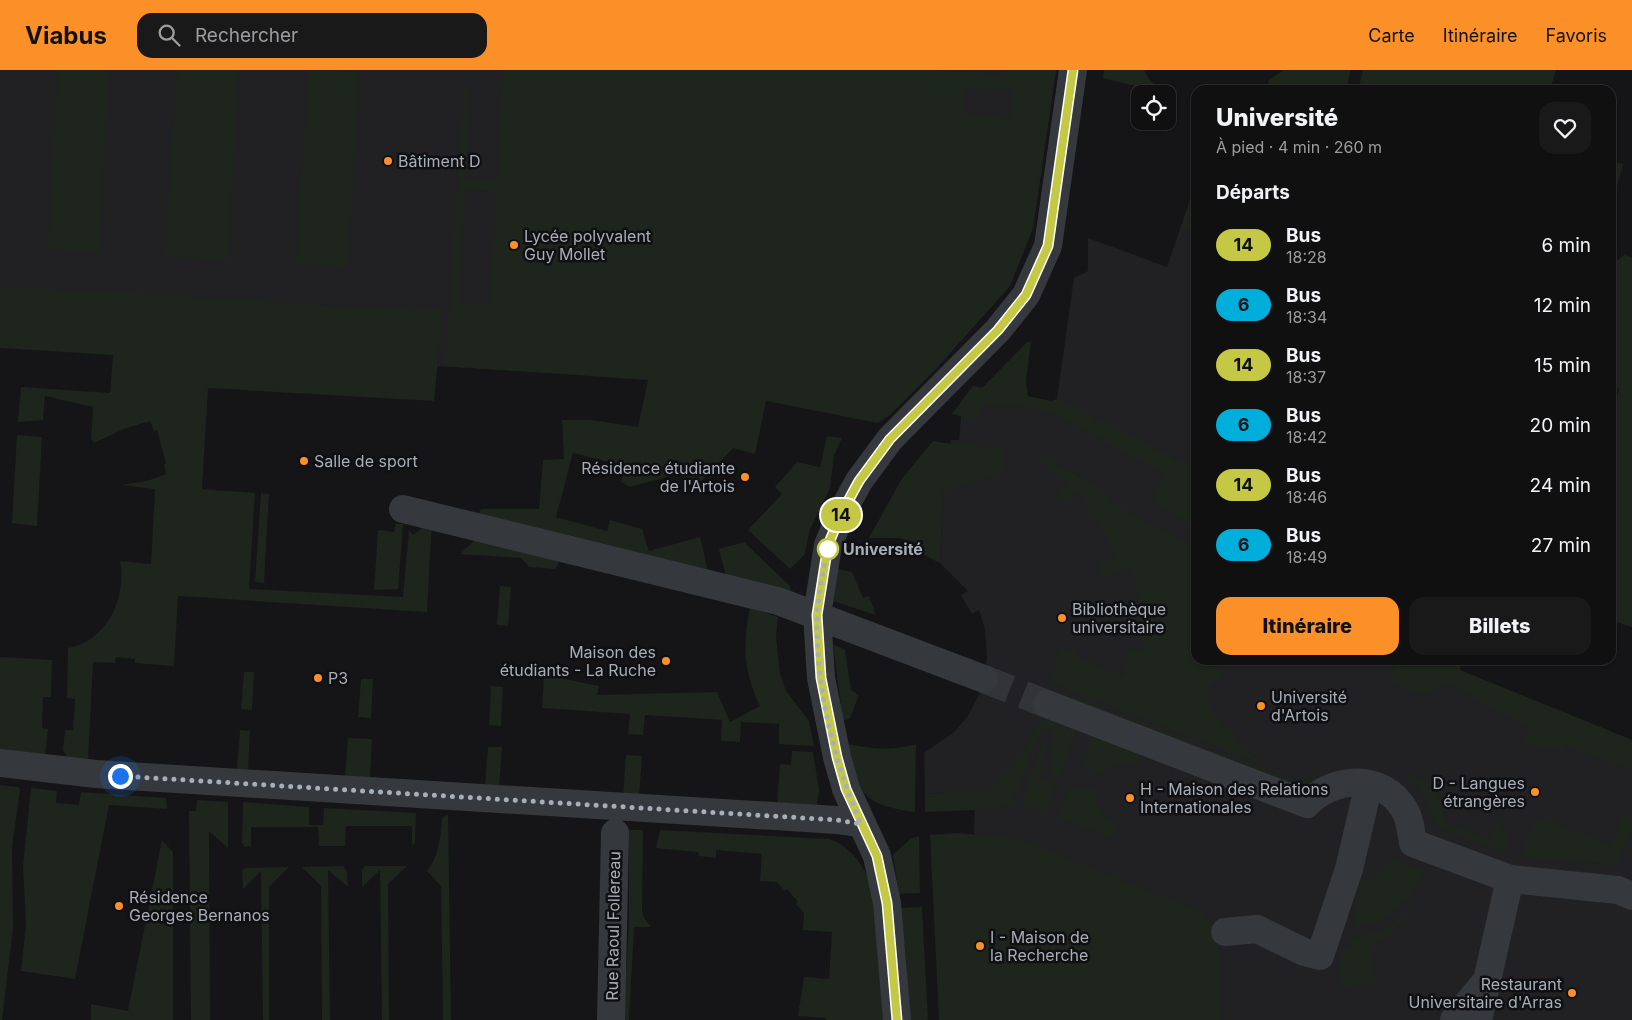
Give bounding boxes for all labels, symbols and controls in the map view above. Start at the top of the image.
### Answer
search box [137,13,487,58]
text: Viabus [25,21,107,50]
icon: search [155,21,183,49]
text: Rechercher [195,24,298,47]
text: Carte [1368,25,1415,46]
text: Itinéraire [1443,25,1517,46]
text: Favoris [1545,25,1607,46]
map controls [1131,85,1176,130]
button: locate [1131,85,1176,130]
button: heart [1539,102,1591,154]
text: Université [1216,103,1338,132]
text: À pied · 4 min · 260 m [1216,137,1382,157]
place label: Bâtiment D [398,151,481,171]
marker: Bâtiment D [382,155,394,167]
text: Départs [1216,181,1290,204]
text: Bus [1286,224,1321,247]
place label: Lycée polyvalent Guy Mollet [524,226,651,264]
text: 14 [1234,234,1253,255]
text: 6 min [1541,234,1591,257]
marker: Lycée polyvalent Guy Mollet [508,239,520,251]
text: 18:28 [1286,247,1327,267]
text: Bus [1286,284,1321,307]
text: 6 [1238,294,1249,315]
text: 12 min [1534,294,1591,317]
text: 18:34 [1286,307,1327,327]
text: Bus [1286,344,1321,367]
text: 14 [1234,354,1253,375]
text: 15 min [1534,354,1591,377]
text: 18:37 [1286,367,1326,387]
text: Bus [1286,404,1321,427]
text: 6 [1238,414,1249,435]
text: 20 min [1530,414,1591,437]
text: 18:42 [1286,427,1327,447]
place label: Salle de sport [314,451,418,471]
marker: Salle de sport [298,455,310,467]
place label: Résidence étudiante de l'Artois [581,458,735,496]
text: Bus [1286,464,1321,487]
marker: Résidence étudiante de l'Artois [739,471,751,483]
text: 14 [1234,474,1253,495]
text: 24 min [1530,474,1591,497]
text: 18:46 [1286,487,1327,507]
line badge: 14 [818,499,864,531]
text: 14 [831,504,851,525]
text: Bus [1286,524,1321,547]
text: 6 [1238,534,1249,555]
text: 27 min [1531,534,1591,557]
marker: Université [817,538,839,560]
place label: Université [843,539,923,559]
text: 18:49 [1286,547,1327,567]
button: Itinéraire [1216,597,1399,655]
button: Billets [1409,597,1591,655]
place label: Bibliothèque universitaire [1072,599,1166,637]
marker: Bibliothèque universitaire [1056,612,1068,624]
place label: Maison des étudiants - La Ruche [500,642,656,680]
marker: Maison des étudiants - La Ruche [660,655,672,667]
place label: P3 [328,668,348,688]
marker: P3 [312,672,324,684]
place label: Université d'Artois [1271,687,1347,725]
marker: Université d'Artois [1255,700,1267,712]
your location [108,764,133,789]
place label: D - Langues étrangères [1433,773,1525,811]
place label: H - Maison des Relations Internationales [1140,779,1328,817]
marker: D - Langues étrangères [1529,786,1541,798]
marker: H - Maison des Relations Internationales [1124,792,1136,804]
street label: Rue Raoul Follereau [602,851,624,1001]
place label: Résidence Georges Bernanos [129,887,270,925]
marker: Résidence Georges Bernanos [113,900,125,912]
place label: I - Maison de la Recherche [990,927,1089,965]
marker: I - Maison de la Recherche [974,940,986,952]
place label: Restaurant Universitaire d'Arras [1409,974,1562,1012]
marker: Restaurant Universitaire d'Arras [1566,987,1578,999]

